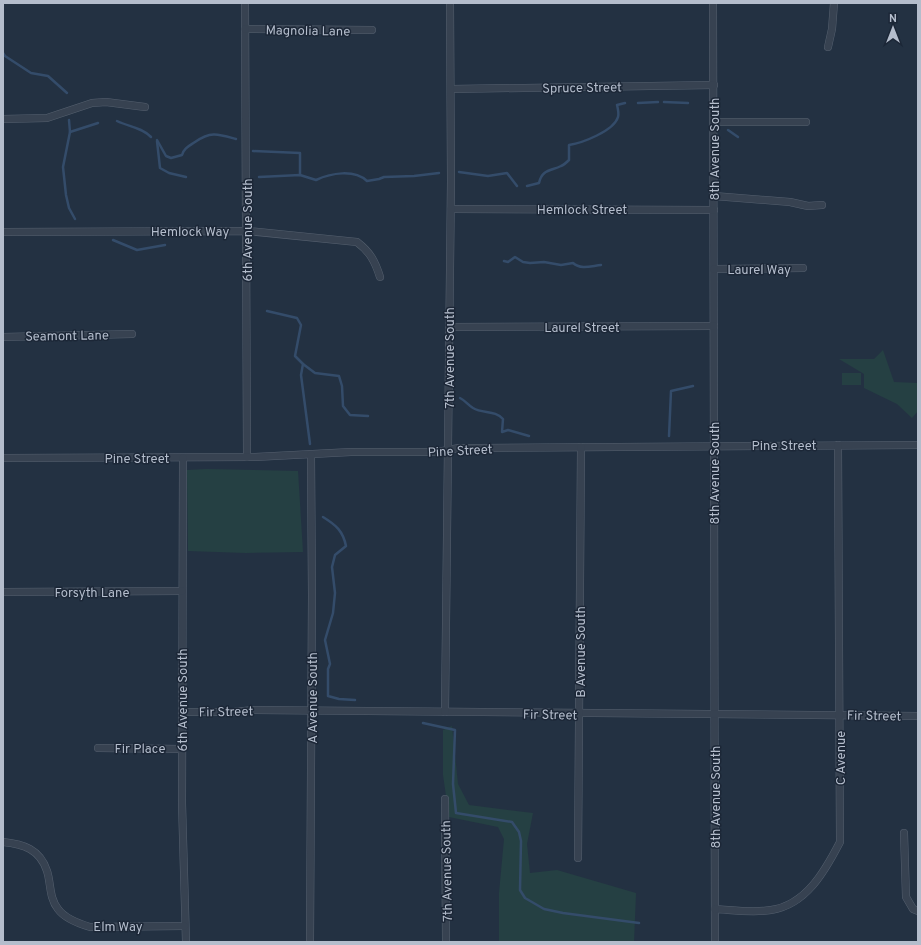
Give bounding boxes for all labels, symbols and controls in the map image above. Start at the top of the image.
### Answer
north arrow [873,8,913,48]
text: N [889,12,897,26]
street label: Magnolia Lane [266,23,350,41]
street label: Spruce Street [542,80,622,98]
street label: 8th Avenue South [708,98,724,200]
street label: 6th Avenue South [241,179,257,281]
street label: Hemlock Street [537,203,627,219]
street label: Hemlock Way [151,225,229,241]
street label: Laurel Way [727,263,791,279]
street label: 7th Avenue South [443,307,459,409]
street label: Laurel Street [544,321,620,337]
street label: Seamont Lane [25,328,109,346]
street label: 8th Avenue South [708,422,724,524]
street label: Pine Street [752,439,817,455]
street label: Pine Street [427,442,493,462]
street label: Pine Street [105,452,170,468]
street label: Forsyth Lane [54,586,130,602]
street label: B Avenue South [574,606,590,698]
street label: 6th Avenue South [176,649,192,751]
street label: A Avenue South [306,652,322,744]
street label: Fir Street [199,705,254,721]
street label: Fir Street [523,708,577,724]
street label: Fir Street [847,709,901,725]
street label: C Avenue [834,731,850,785]
street label: Fir Place [115,742,165,758]
street label: 8th Avenue South [709,746,725,848]
street label: 7th Avenue South [439,820,457,922]
street label: Elm Way [93,920,143,936]

